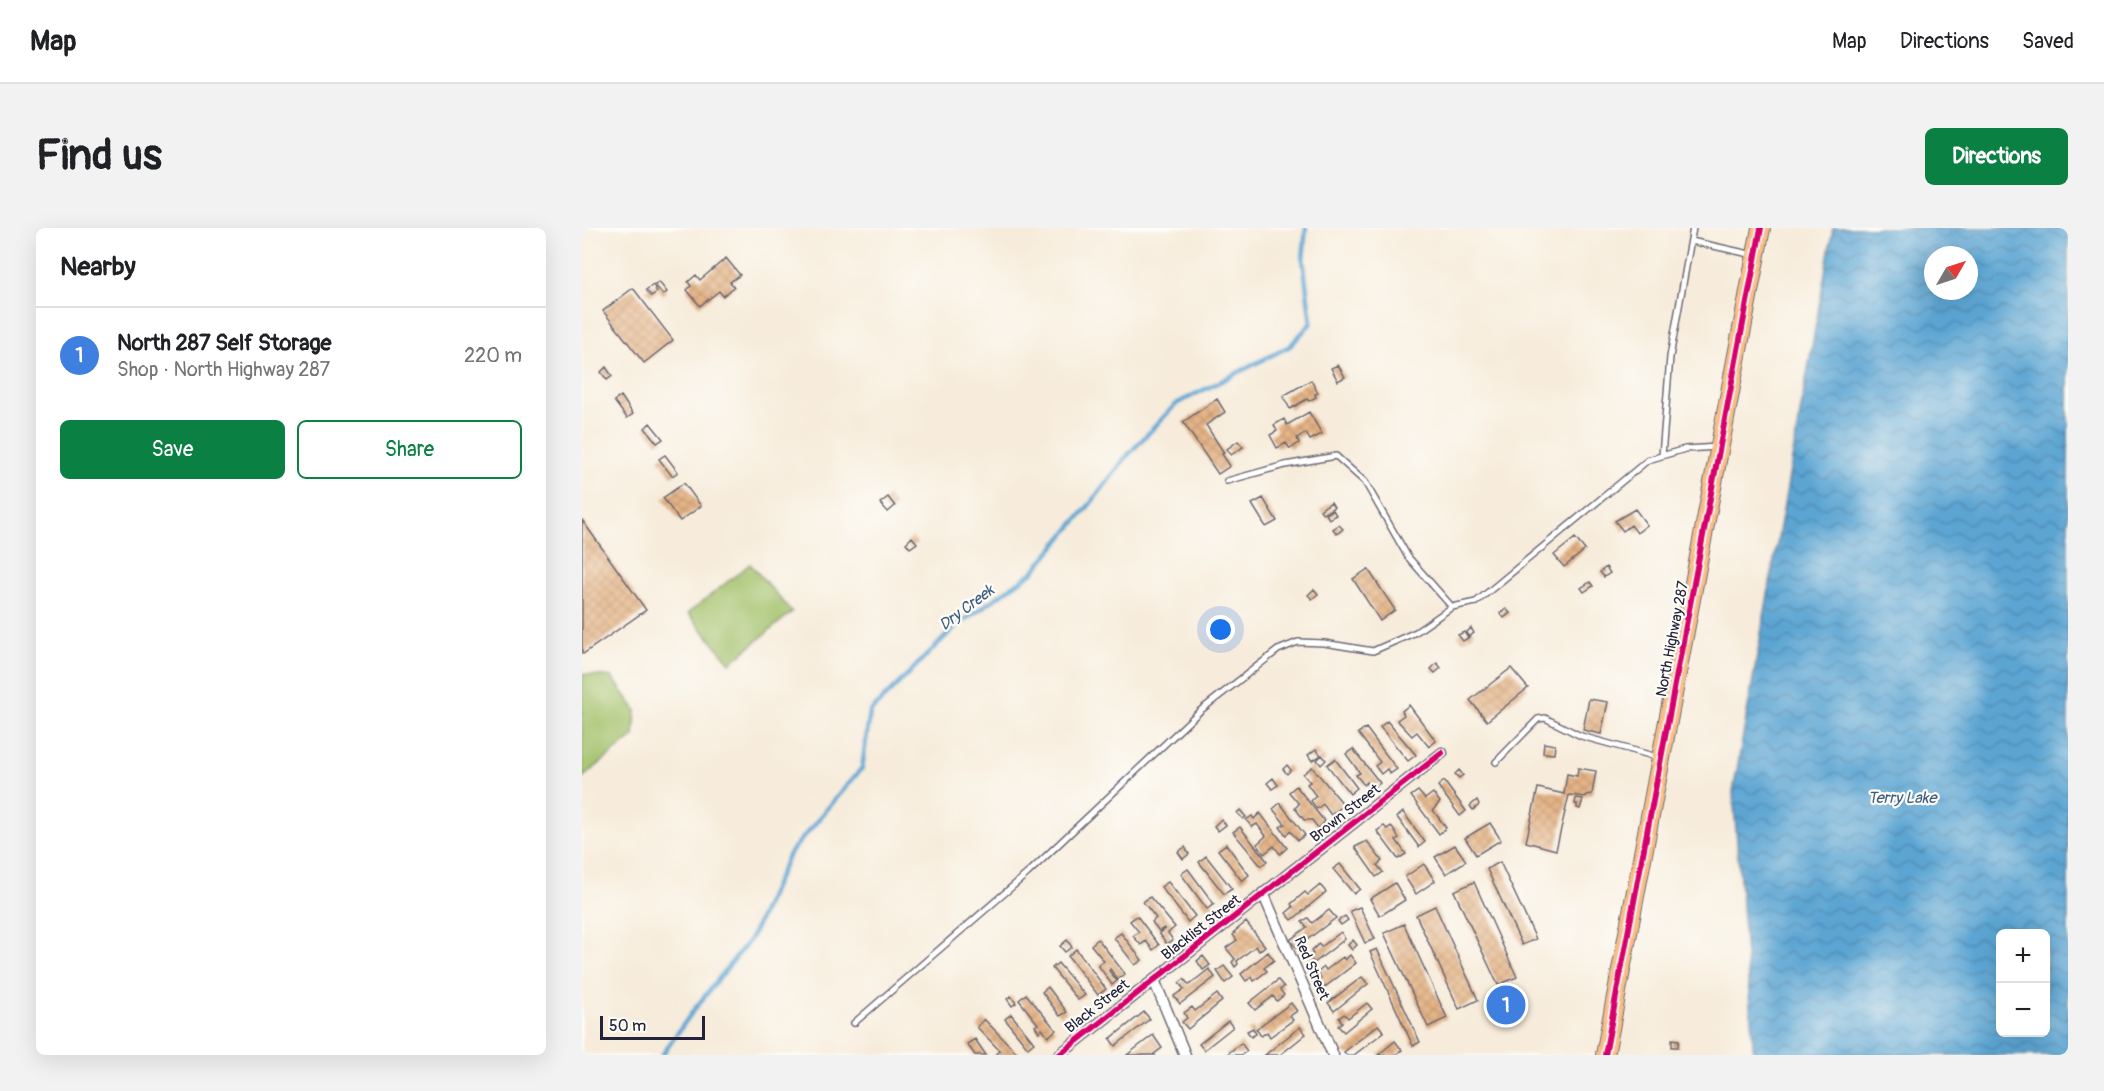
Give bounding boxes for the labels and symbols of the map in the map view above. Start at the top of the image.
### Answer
north arrow [1924,246,1978,300]
water label: Dry Creek [935,580,999,635]
street label: North Highway 287 [1652,580,1693,699]
your location [1206,615,1235,644]
street label: Brown Street [1306,779,1385,847]
water label: Terry Lake [1868,788,1938,808]
street label: Blacklist Street [1158,890,1246,964]
street label: Red Street [1290,933,1334,1004]
street label: Black Street [1061,975,1134,1038]
pin: 1 [1486,982,1526,1028]
scale bar [600,1013,705,1040]

